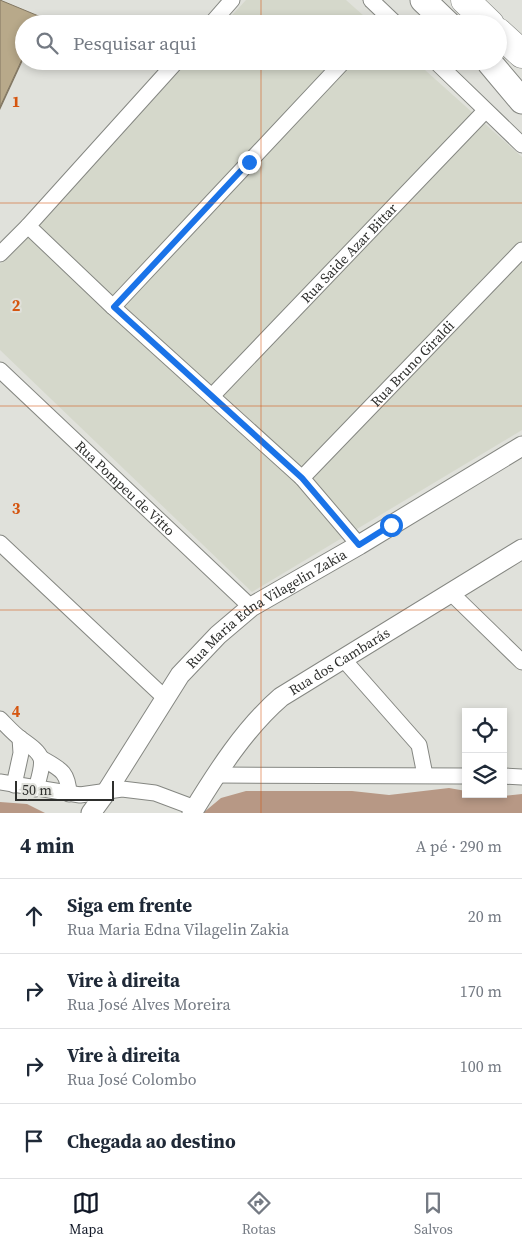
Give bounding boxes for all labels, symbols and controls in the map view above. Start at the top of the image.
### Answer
search box [15,15,507,70]
icon: search [33,29,61,57]
text: Pesquisar aqui [73,30,196,56]
text: 1 [12,90,20,112]
route end [238,151,261,174]
street label: Rua Saide Azar Bittar [296,199,402,307]
text: 2 [12,294,21,316]
street label: Rua Bruno Giraldi [366,316,459,411]
street label: Rua Pompeu de Vitto [71,436,180,540]
text: 3 [12,497,21,519]
route start [380,514,403,537]
street label: Rua Maria Edna Vilagelin Zakia [181,544,351,673]
street label: Rua dos Cambarás [285,623,393,700]
text: 4 [12,700,21,722]
map controls [462,708,507,798]
button: locate [462,708,507,753]
button: layers [462,753,507,798]
scale bar [15,778,114,801]
text: 50 m [22,780,52,800]
text: 4 min [20,831,75,860]
text: A pé · 290 m [416,835,502,857]
text: Siga em frente [67,892,192,918]
icon: ahead [20,902,48,930]
text: 20 m [468,905,502,927]
text: Rua Maria Edna Vilagelin Zakia [67,918,289,940]
text: Vire à direita [67,967,180,993]
icon: right [20,977,48,1005]
text: 170 m [460,980,502,1002]
text: Rua José Alves Moreira [67,993,231,1015]
text: Vire à direita [67,1042,180,1068]
icon: right [20,1052,48,1080]
text: 100 m [460,1055,502,1077]
text: Rua José Colombo [67,1068,196,1090]
icon: arrive [20,1127,48,1155]
text: Chegada ao destino [67,1128,236,1154]
tab: Mapa [69,1189,104,1239]
tab: Rotas [242,1189,276,1239]
tab: Salvos [414,1189,453,1239]

